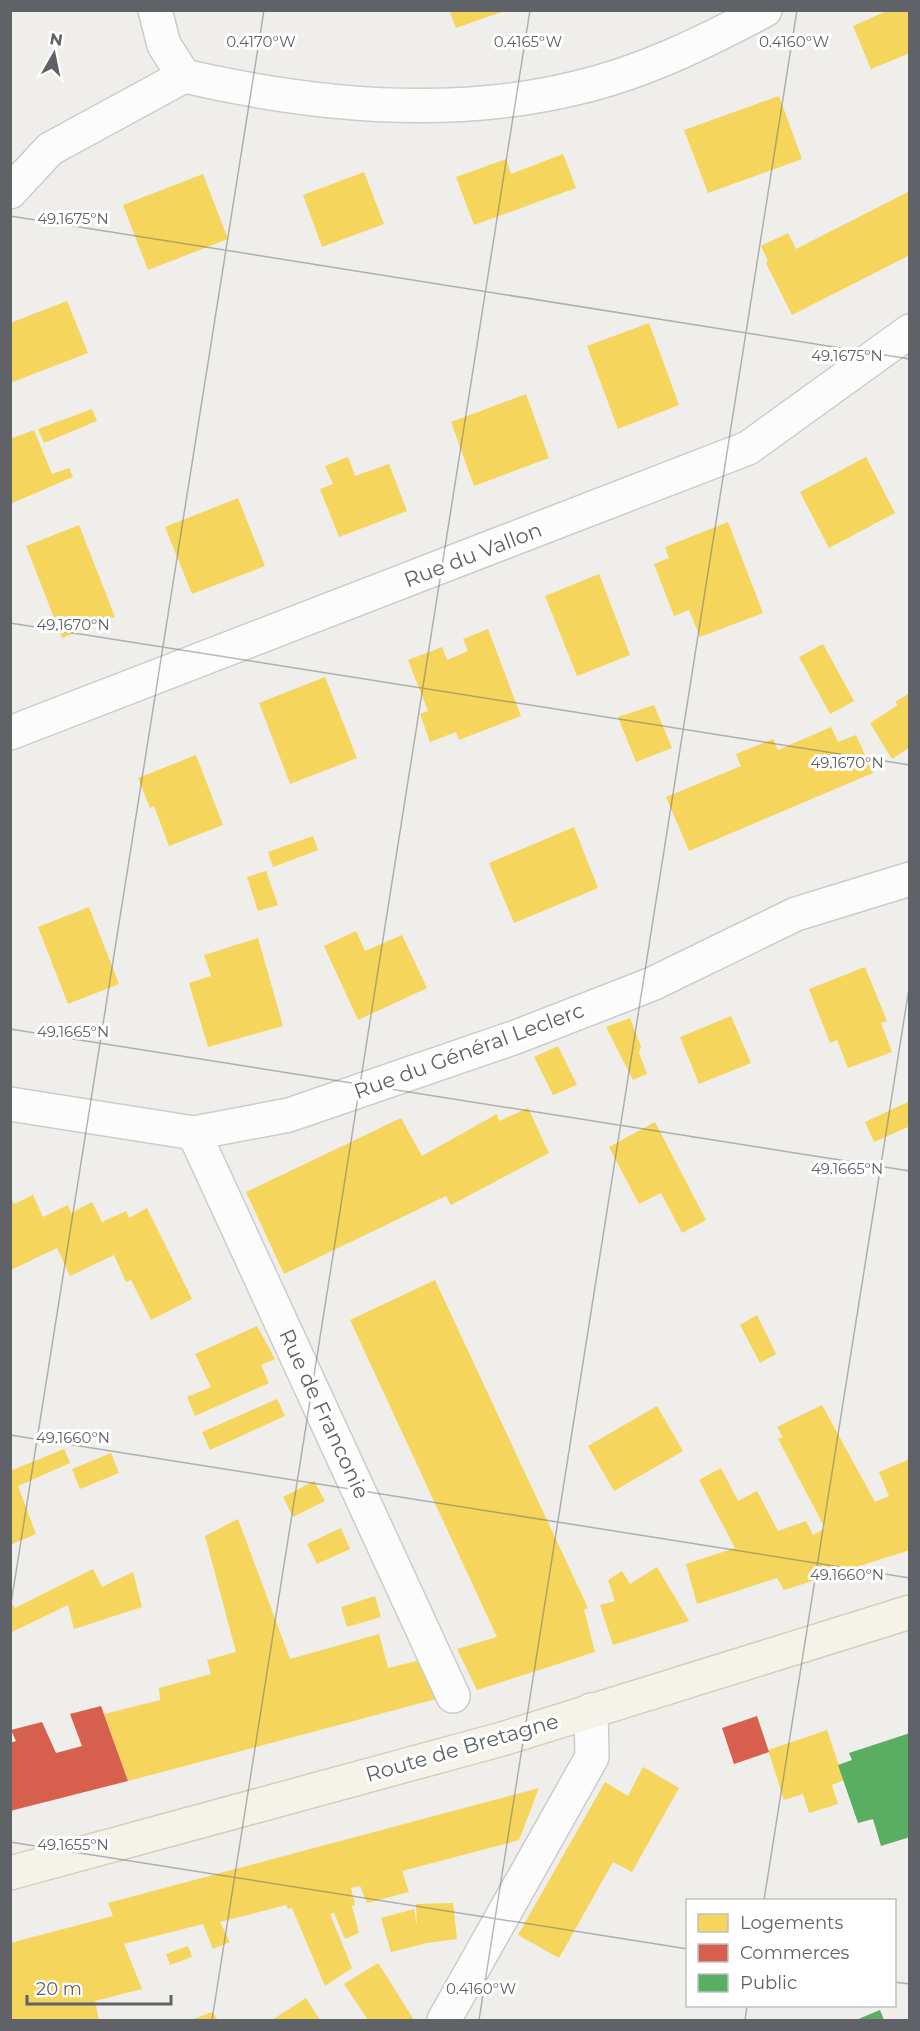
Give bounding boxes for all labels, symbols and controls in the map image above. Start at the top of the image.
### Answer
north arrow [24,24,84,84]
text: N [48,29,64,50]
text: 0.4170°W [226,32,296,51]
text: 0.4165°W [494,32,563,51]
text: 0.4160°W [759,32,829,51]
text: 49.1675°N [37,209,109,228]
text: 49.1675°N [811,346,883,365]
street label: Rue du Vallon [400,517,545,592]
text: 49.1670°N [36,615,110,634]
text: 49.1670°N [810,753,884,772]
street label: Rue du Général Leclerc [350,997,587,1104]
text: 49.1665°N [37,1022,109,1041]
text: 49.1665°N [811,1159,883,1178]
street label: Rue de Franconie [274,1325,375,1503]
text: 49.1660°N [36,1428,110,1447]
text: 49.1660°N [810,1565,884,1584]
street label: Route de Bretagne [362,1708,561,1787]
text: 49.1655°N [37,1835,109,1854]
legend [686,1899,896,2007]
text: Logements [740,1912,843,1934]
text: Commerces [740,1942,850,1964]
scale bar [27,1968,171,2006]
text: Public [740,1972,797,1994]
text: 20 m [36,1978,82,2000]
text: 0.4160°W [446,1979,516,1998]

